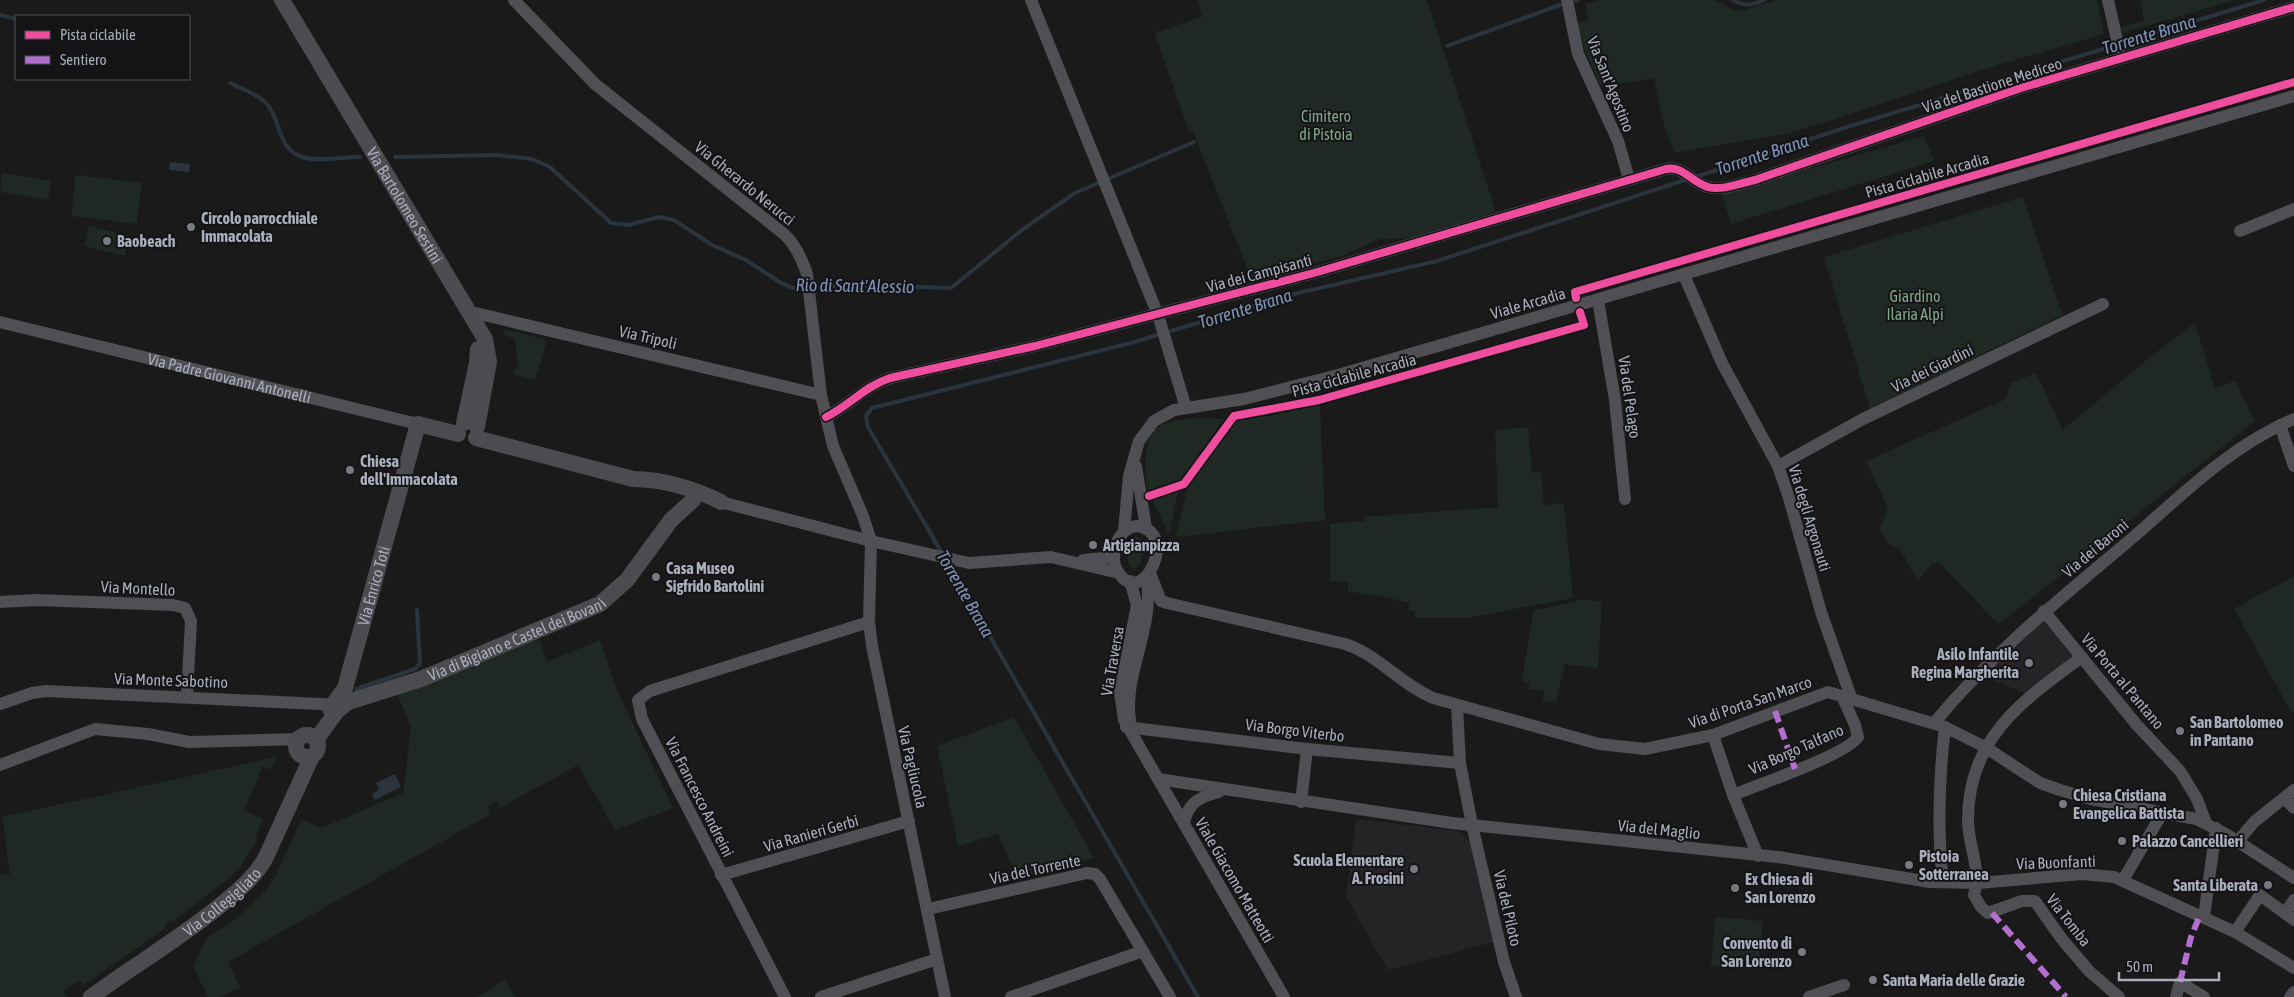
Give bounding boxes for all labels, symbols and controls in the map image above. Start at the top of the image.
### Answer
water label: Torrente Brana [2100,10,2199,59]
legend [15,15,190,80]
text: Pista ciclabile [60,26,136,43]
street label: Via Sant'Agostino [1583,34,1638,135]
text: Sentiero [60,51,106,68]
street label: Via del Bastione Mediceo [1920,54,2064,116]
park label: Cimitero di Pistoia [1299,107,1353,143]
water label: Torrente Brana [1713,129,1812,179]
street label: Via Gherardo Nerucci [691,137,799,229]
street label: Via Bartolomeo Sestini [363,144,446,266]
street label: Pista ciclabile Arcadia [1863,149,1991,201]
place label: Circolo parrocchiale Immacolata [201,209,318,245]
marker: Circolo parrocchiale Immacolata [185,221,197,233]
place label: Baobeach [117,232,176,250]
marker: Baobeach [101,235,113,247]
street label: Via dei Campisanti [1204,250,1314,297]
water label: Rio di Sant'Alessio [795,274,915,297]
water label: Torrente Brana [1196,284,1295,333]
street label: Viale Arcadia [1488,284,1568,322]
park label: Giardino Ilaria Alpi [1886,287,1944,324]
street label: Via Tripoli [617,322,679,353]
street label: Via dei Giardini [1888,340,1976,396]
street label: Via Padre Giovanni Antonelli [146,349,313,407]
street label: Pista ciclabile Arcadia [1290,350,1418,400]
street label: Via del Pelago [1614,355,1645,440]
place label: Chiesa dell'Immacolata [360,452,458,488]
street label: Via degli Argonauti [1784,463,1835,574]
marker: Chiesa dell'Immacolata [344,464,356,476]
street label: Via dei Baroni [2058,515,2132,581]
place label: Artigianpizza [1102,536,1180,554]
marker: Artigianpizza [1087,539,1099,551]
street label: Via Enrico Toti [354,544,393,627]
water label: Torrente Brana [932,547,999,641]
place label: Casa Museo Sigfrido Bartolini [666,559,765,595]
marker: Casa Museo Sigfrido Bartolini [650,571,662,583]
street label: Via Montello [100,577,176,599]
street label: Via di Bigiano e Castel dei Bovani [425,594,609,684]
street label: Via Traversa [1097,625,1127,697]
street label: Via Porta al Pantano [2078,630,2168,732]
place label: Asilo Infantile Regina Margherita [1911,645,2019,681]
marker: Asilo Infantile Regina Margherita [2023,657,2035,669]
street label: Via Monte Sabotino [114,669,228,691]
street label: Via di Porta San Marco [1686,672,1814,732]
place label: San Bartolomeo in Pantano [2190,713,2284,749]
street label: Via Borgo Viterbo [1244,715,1346,746]
street label: Via Borgo Talfano [1746,720,1846,779]
street label: Via Pagliucola [894,724,931,810]
marker: San Bartolomeo in Pantano [2174,725,2186,737]
street label: Via Francesco Andreini [662,734,738,860]
place label: Chiesa Cristiana Evangelica Battista [2073,786,2184,822]
marker: Chiesa Cristiana Evangelica Battista [2057,798,2069,810]
street label: Via Ranieri Gerbi [762,811,860,855]
street label: Viale Giacomo Matteotti [1192,814,1278,946]
street label: Via del Maglio [1617,816,1701,843]
place label: Palazzo Cancellieri [2132,832,2243,850]
marker: Palazzo Cancellieri [2116,835,2128,847]
place label: Pistoia Sotterranea [1919,847,1989,883]
street label: Via del Torrente [988,851,1082,887]
place label: Scuola Elementare A. Frosini [1294,851,1404,887]
street label: Via Buonfanti [2016,852,2096,872]
marker: Pistoia Sotterranea [1903,859,1915,871]
marker: Scuola Elementare A. Frosini [1408,863,1420,875]
street label: Via Collegigliato [179,864,265,940]
street label: Via del Piloto [1491,868,1525,948]
place label: Ex Chiesa di San Lorenzo [1745,870,1816,906]
place label: Santa Liberata [2173,876,2258,894]
marker: Santa Liberata [2262,879,2274,891]
marker: Ex Chiesa di San Lorenzo [1729,882,1741,894]
street label: Via Tomba [2043,890,2095,950]
place label: Convento di San Lorenzo [1721,934,1792,970]
marker: Convento di San Lorenzo [1796,946,1808,958]
scale bar [2119,950,2219,982]
text: 50 m [2126,958,2153,975]
place label: Santa Maria delle Grazie [1883,971,2025,989]
marker: Santa Maria delle Grazie [1867,974,1879,986]

